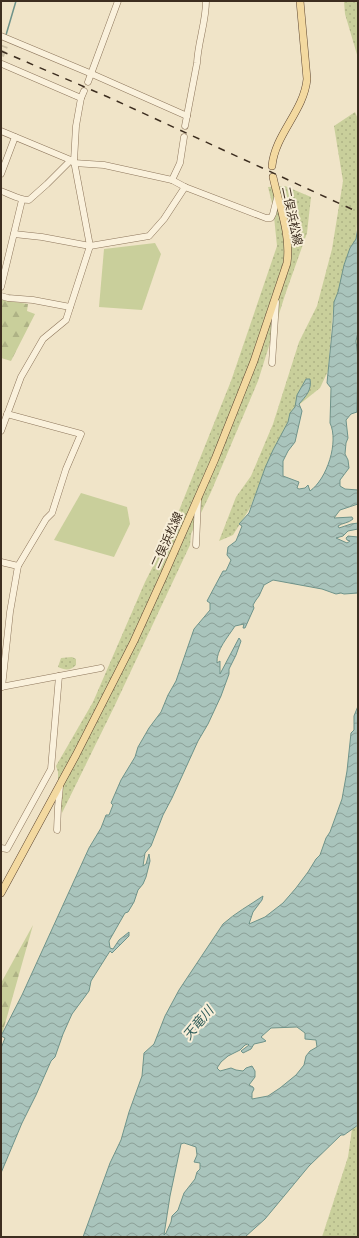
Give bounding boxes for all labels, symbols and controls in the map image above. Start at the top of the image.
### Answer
street label: 二俣浜松線 [279,185,305,247]
street label: 二俣浜松線 [148,510,186,570]
water label: 天竜川 [180,1002,218,1043]

